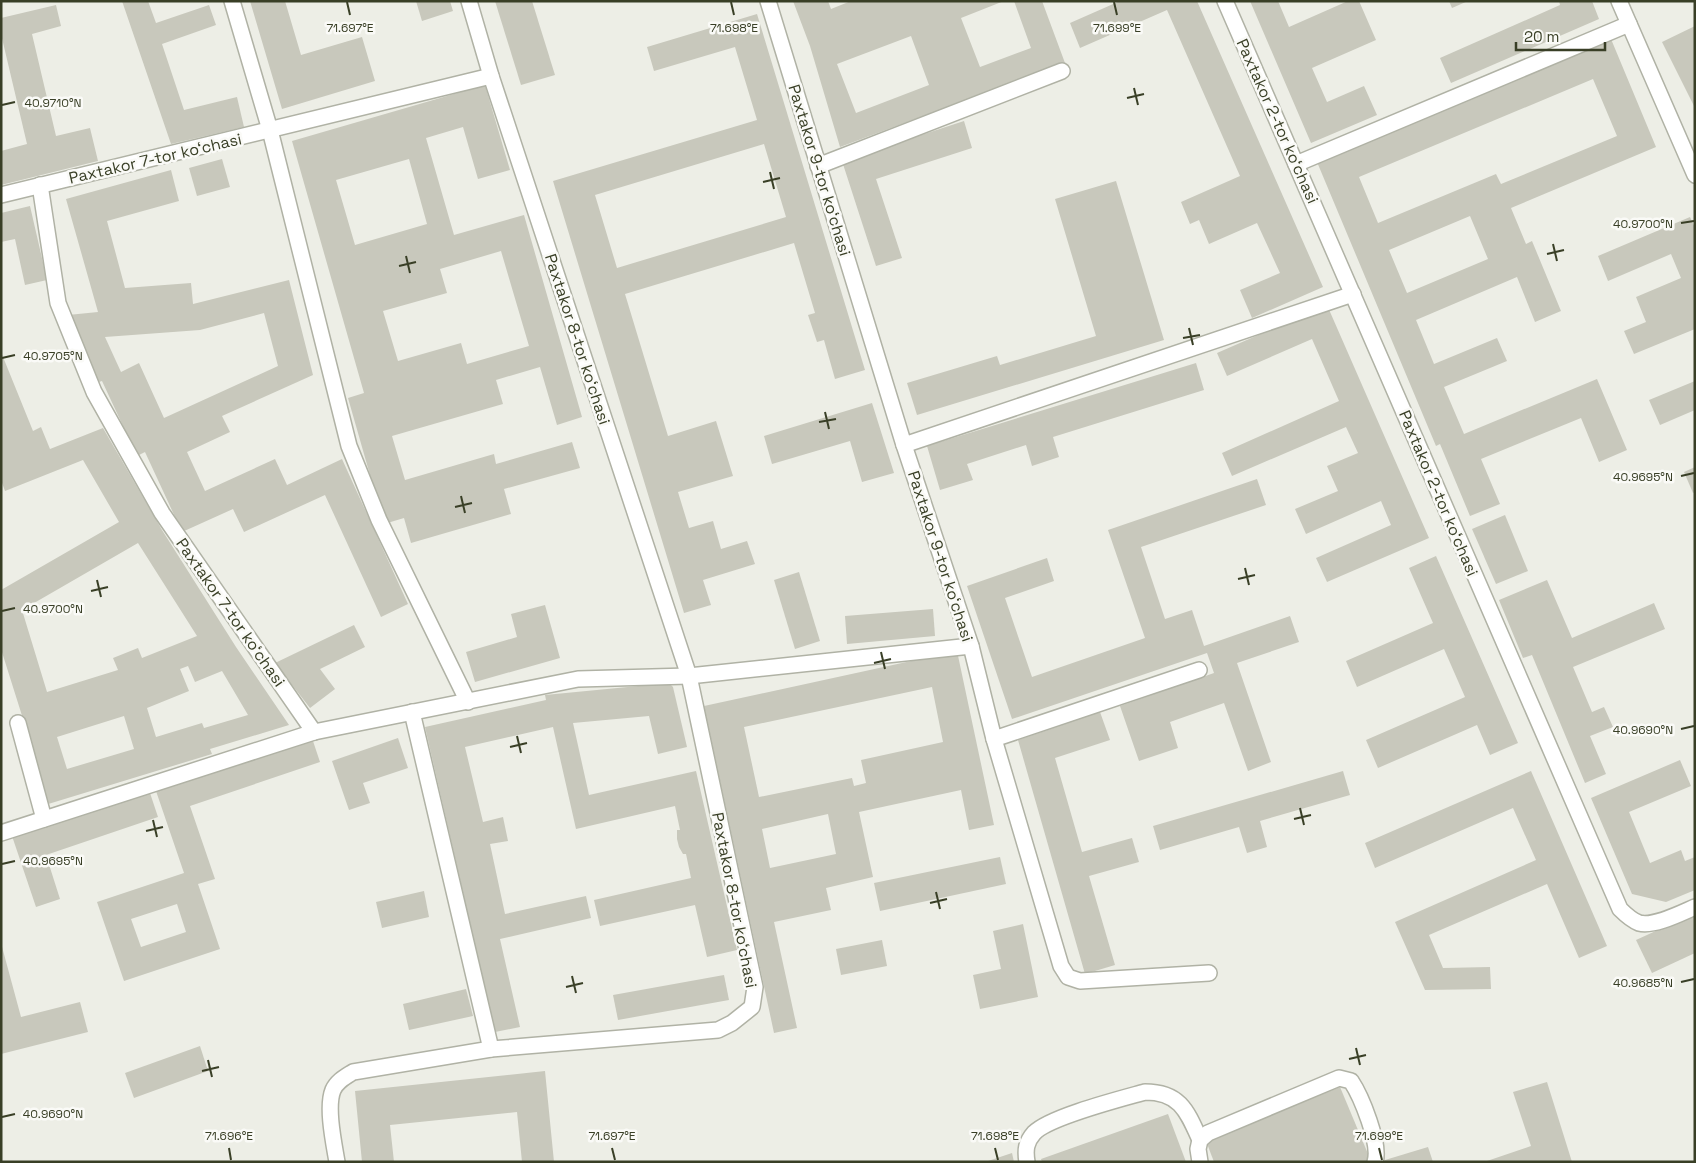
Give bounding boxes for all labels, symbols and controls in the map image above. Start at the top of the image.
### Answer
text: 71.697°E [326,20,374,36]
text: 71.698°E [710,20,758,36]
text: 71.699°E [1093,20,1141,36]
scale bar [1516,20,1605,52]
text: 20 m [1524,27,1559,46]
street label: Paxtakor 2-tor koʻchasi [1232,35,1323,207]
street label: Paxtakor 9-tor koʻchasi [783,82,856,259]
text: 40.9710°N [24,95,82,111]
street label: Paxtakor 7-tor koʻchasi [67,128,244,189]
text: 40.9700°N [1613,216,1673,232]
street label: Paxtakor 8-tor koʻchasi [540,251,615,427]
text: 40.9705°N [23,348,83,364]
street label: Paxtakor 2-tor koʻchasi [1394,407,1483,579]
street label: Paxtakor 9-tor koʻchasi [903,468,978,644]
text: 40.9695°N [1613,469,1673,485]
street label: Paxtakor 7-tor koʻchasi [171,534,290,691]
text: 40.9700°N [23,601,83,617]
text: 40.9690°N [1613,722,1673,738]
street label: Paxtakor 8-tor koʻchasi [707,810,762,990]
text: 40.9695°N [23,853,83,869]
text: 40.9685°N [1613,975,1673,991]
text: 40.9690°N [23,1106,83,1122]
text: 71.696°E [205,1128,253,1144]
text: 71.697°E [588,1128,636,1144]
text: 71.698°E [971,1128,1019,1144]
text: 71.699°E [1355,1128,1403,1144]

